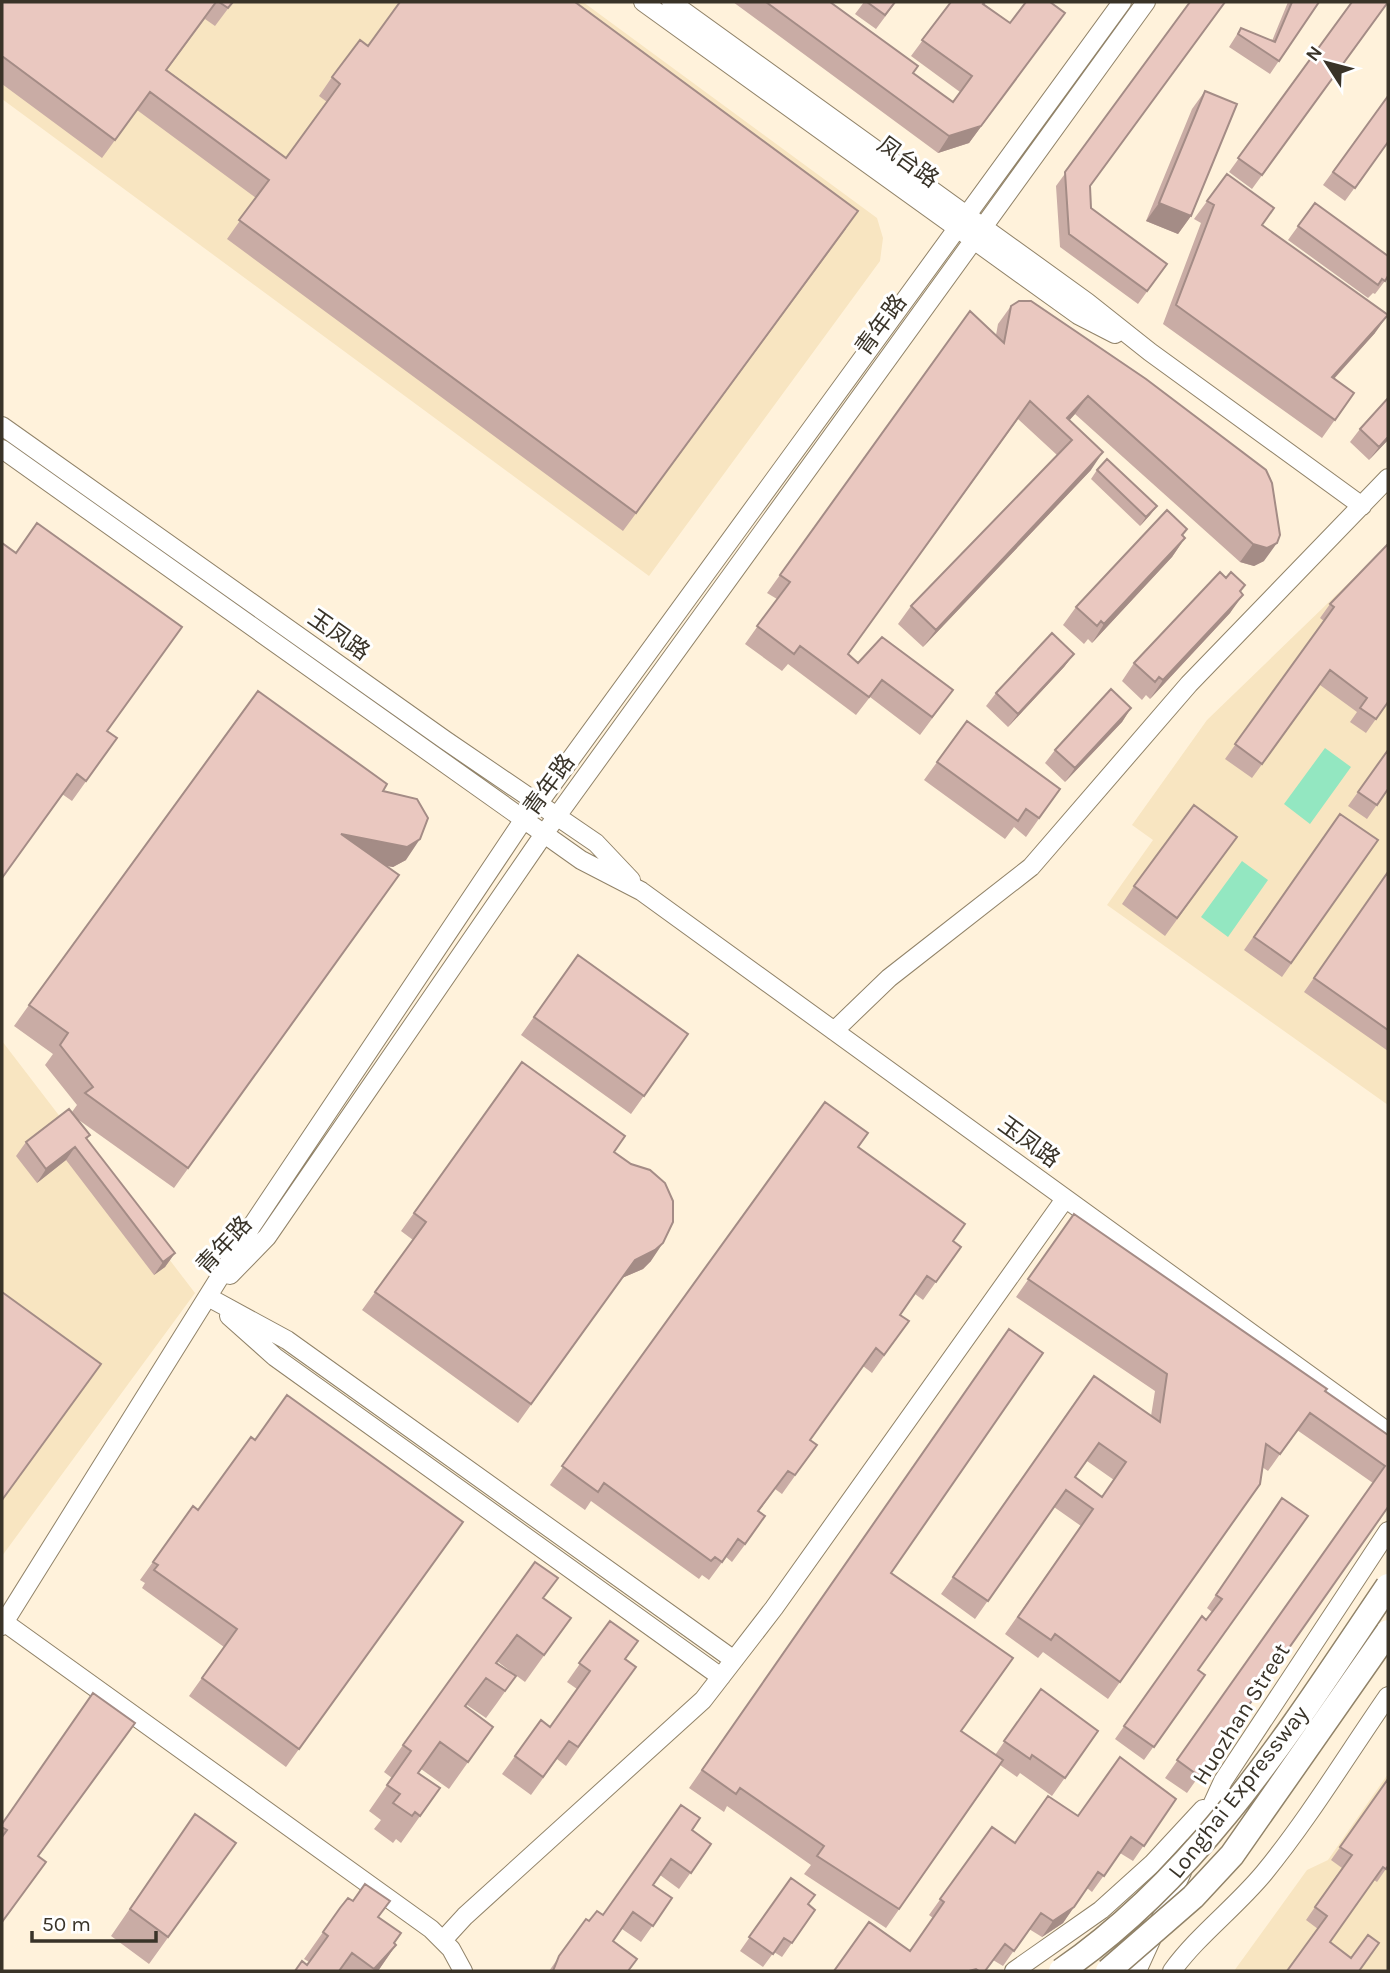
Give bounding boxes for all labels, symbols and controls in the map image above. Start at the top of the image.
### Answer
north arrow [1292,28,1362,98]
text: N [1301,42,1327,66]
street label: 凤台路 [872,131,944,193]
street label: 青年路 [850,289,912,361]
street label: 玉凤路 [303,604,375,666]
street label: 青年路 [518,749,580,821]
street label: 玉凤路 [993,1111,1065,1173]
street label: 青年路 [191,1211,257,1279]
street label: Huozhan Street [1187,1638,1296,1790]
street label: Longhai Expressway [1162,1700,1314,1884]
scale bar [32,1899,156,1943]
text: 50 m [42,1912,91,1936]

